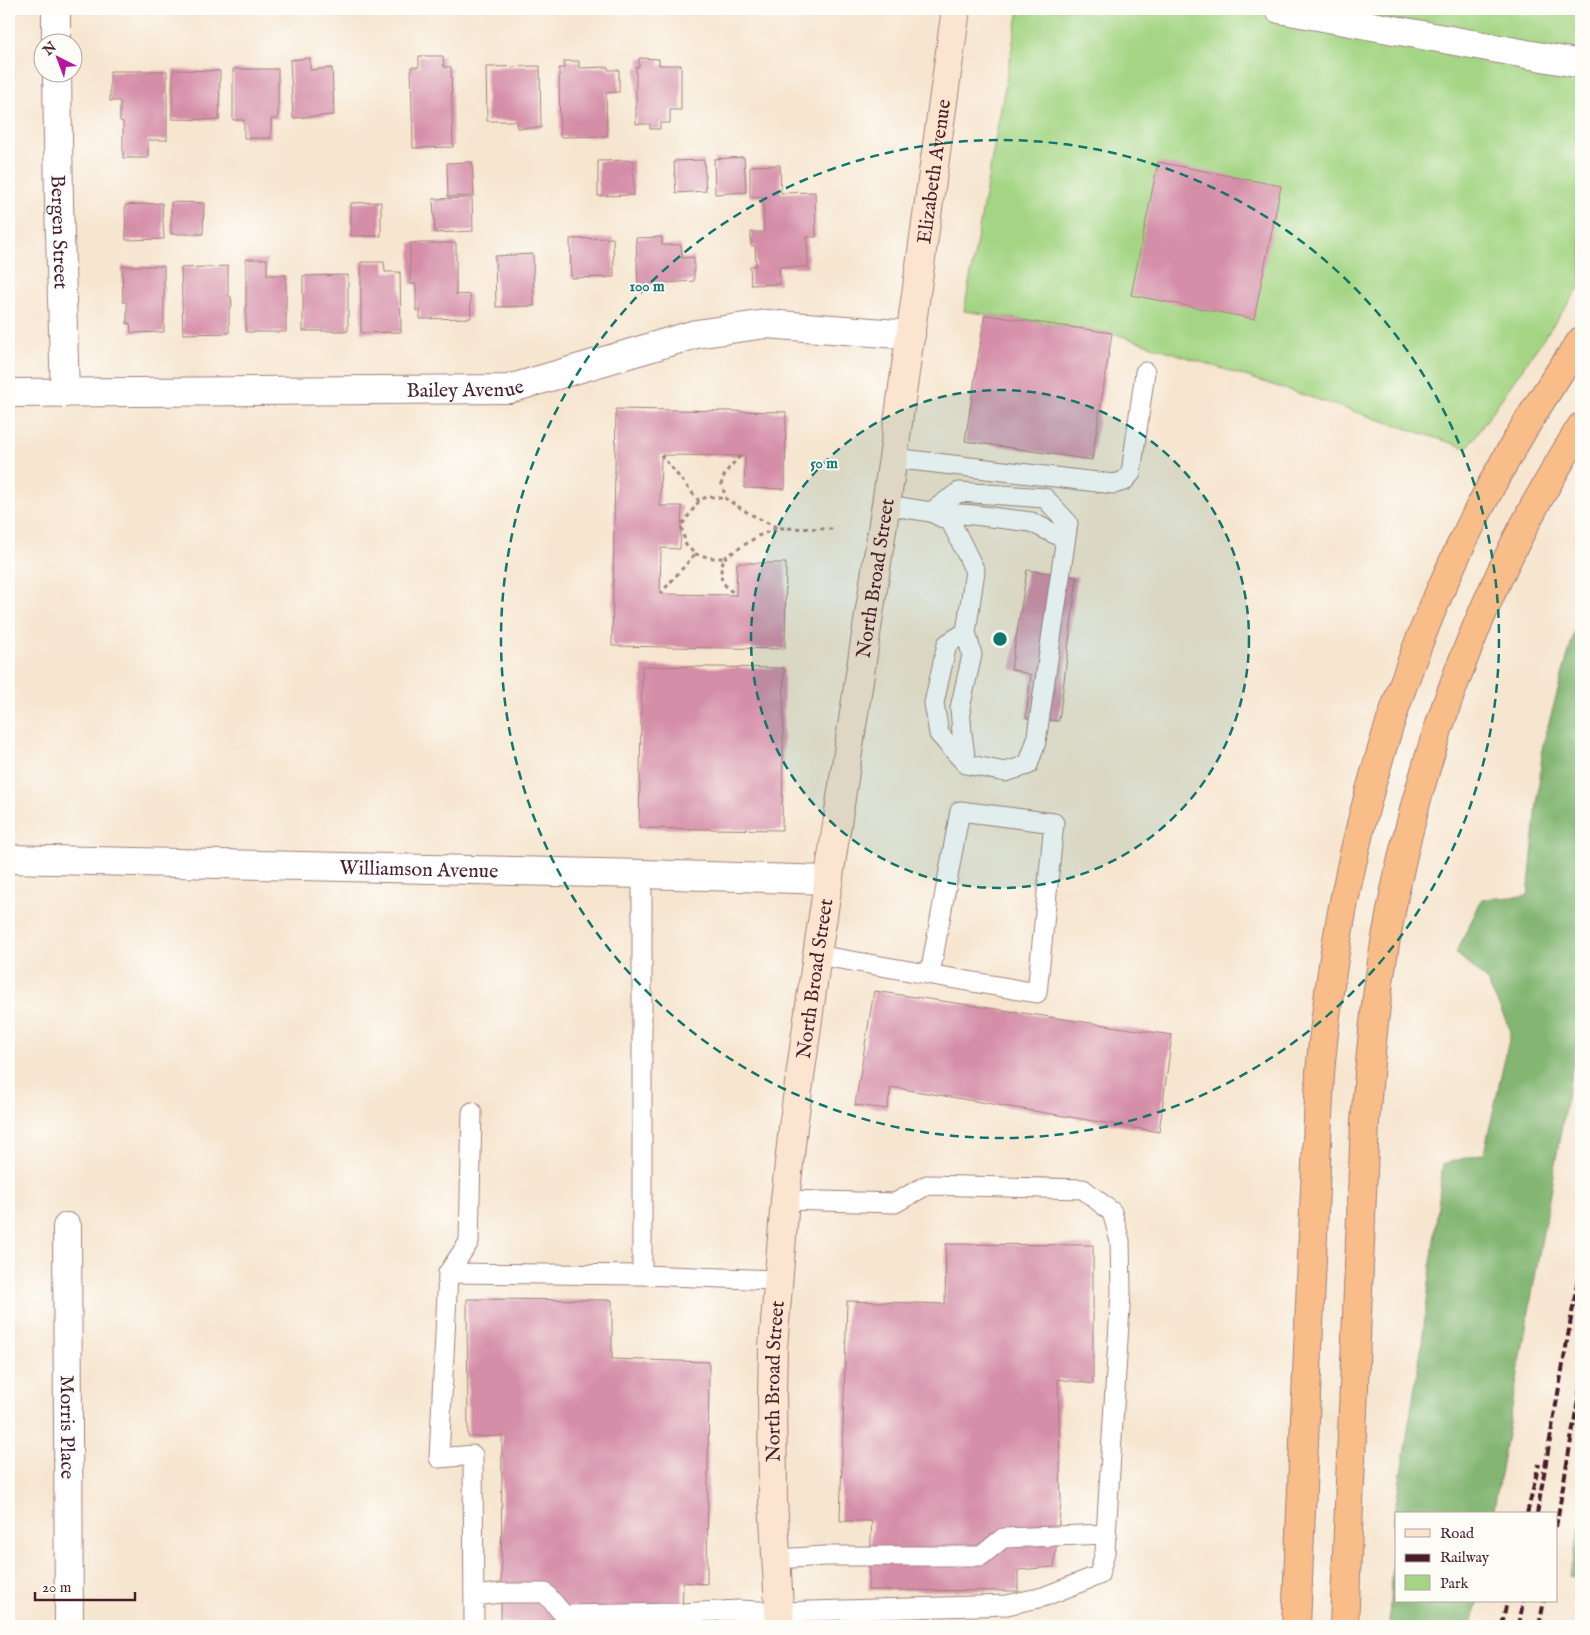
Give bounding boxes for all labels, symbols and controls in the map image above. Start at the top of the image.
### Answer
north arrow [32,32,82,82]
text: N [39,38,60,60]
street label: Elizabeth Avenue [912,98,957,245]
street label: Bergen Street [45,175,73,290]
text: 100 m [629,277,665,296]
street label: Bailey Avenue [406,374,527,404]
text: 50 m [810,454,838,473]
street label: North Broad Street [852,497,901,660]
centre of rings [991,630,1009,648]
street label: Williamson Avenue [339,856,499,885]
street label: North Broad Street [792,897,839,1060]
street label: North Broad Street [761,1300,791,1462]
street label: Morris Place [54,1375,79,1479]
legend [1395,1512,1558,1602]
text: Road [1440,1524,1475,1543]
text: Railway [1440,1548,1490,1567]
scale bar [35,1570,135,1602]
text: Park [1440,1574,1470,1593]
text: 20 m [42,1578,72,1597]

